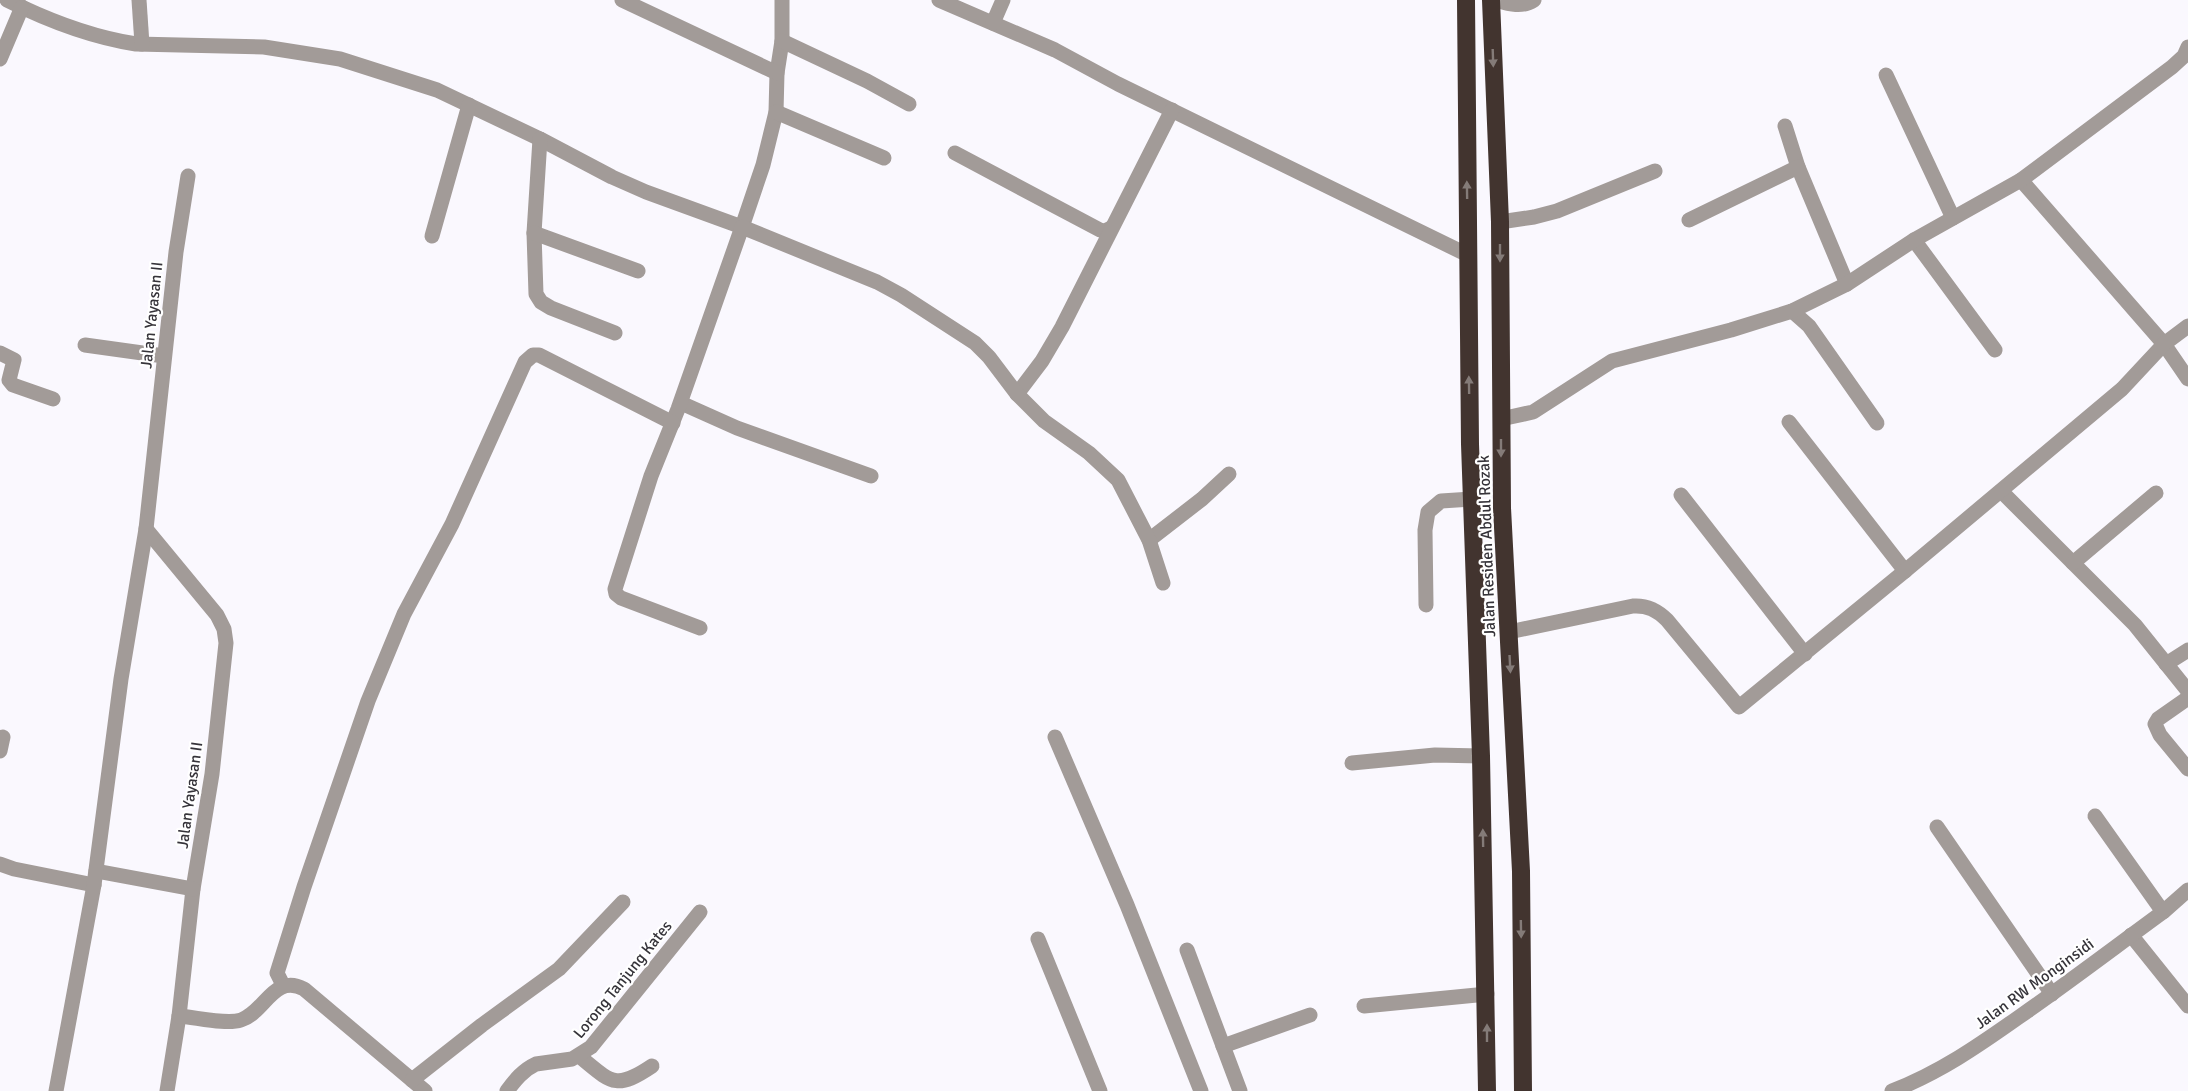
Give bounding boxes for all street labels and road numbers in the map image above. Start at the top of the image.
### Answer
street label: Jalan Yayasan II [136,261,168,370]
street label: Jalan Residen Abdul Rozak [1474,455,1500,637]
street label: Jalan Yayasan II [173,741,207,850]
street label: Lorong Tanjung Kates [569,917,677,1043]
street label: Jalan RW Monginsidi [1971,934,2098,1034]

